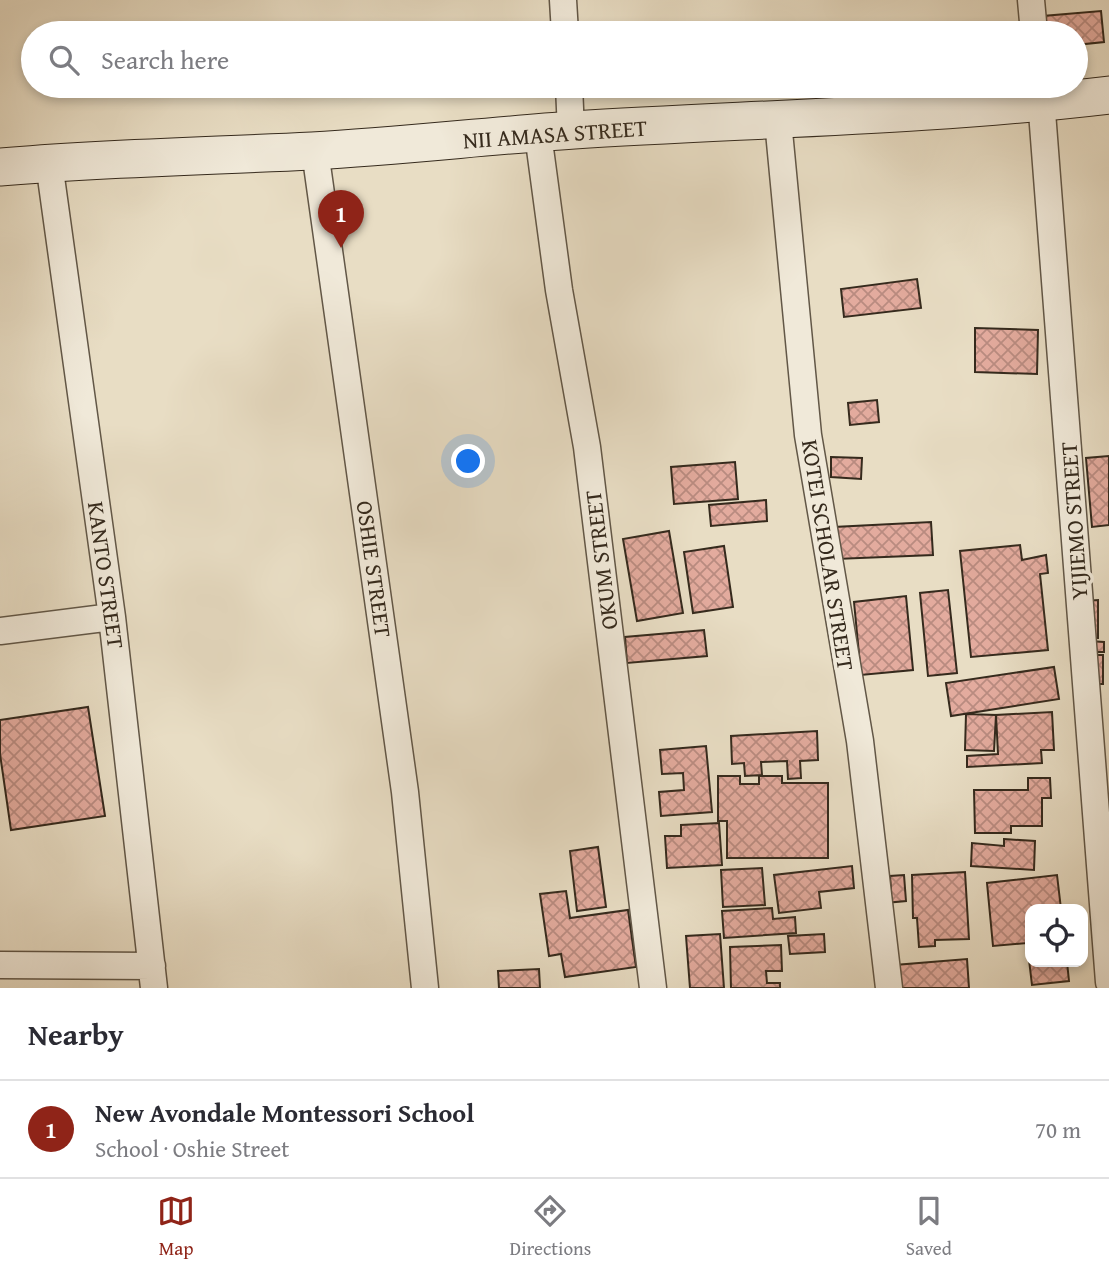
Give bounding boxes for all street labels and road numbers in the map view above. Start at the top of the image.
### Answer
street label: NII AMASA STREET [462,111,648,156]
street label: KOTEI SCHOLAR STREET [794,437,863,673]
street label: YIJIEMO STREET [1052,441,1095,601]
street label: OKUM STREET [576,488,625,632]
street label: OSHIE STREET [349,498,400,640]
street label: KANTO STREET [80,499,133,651]

